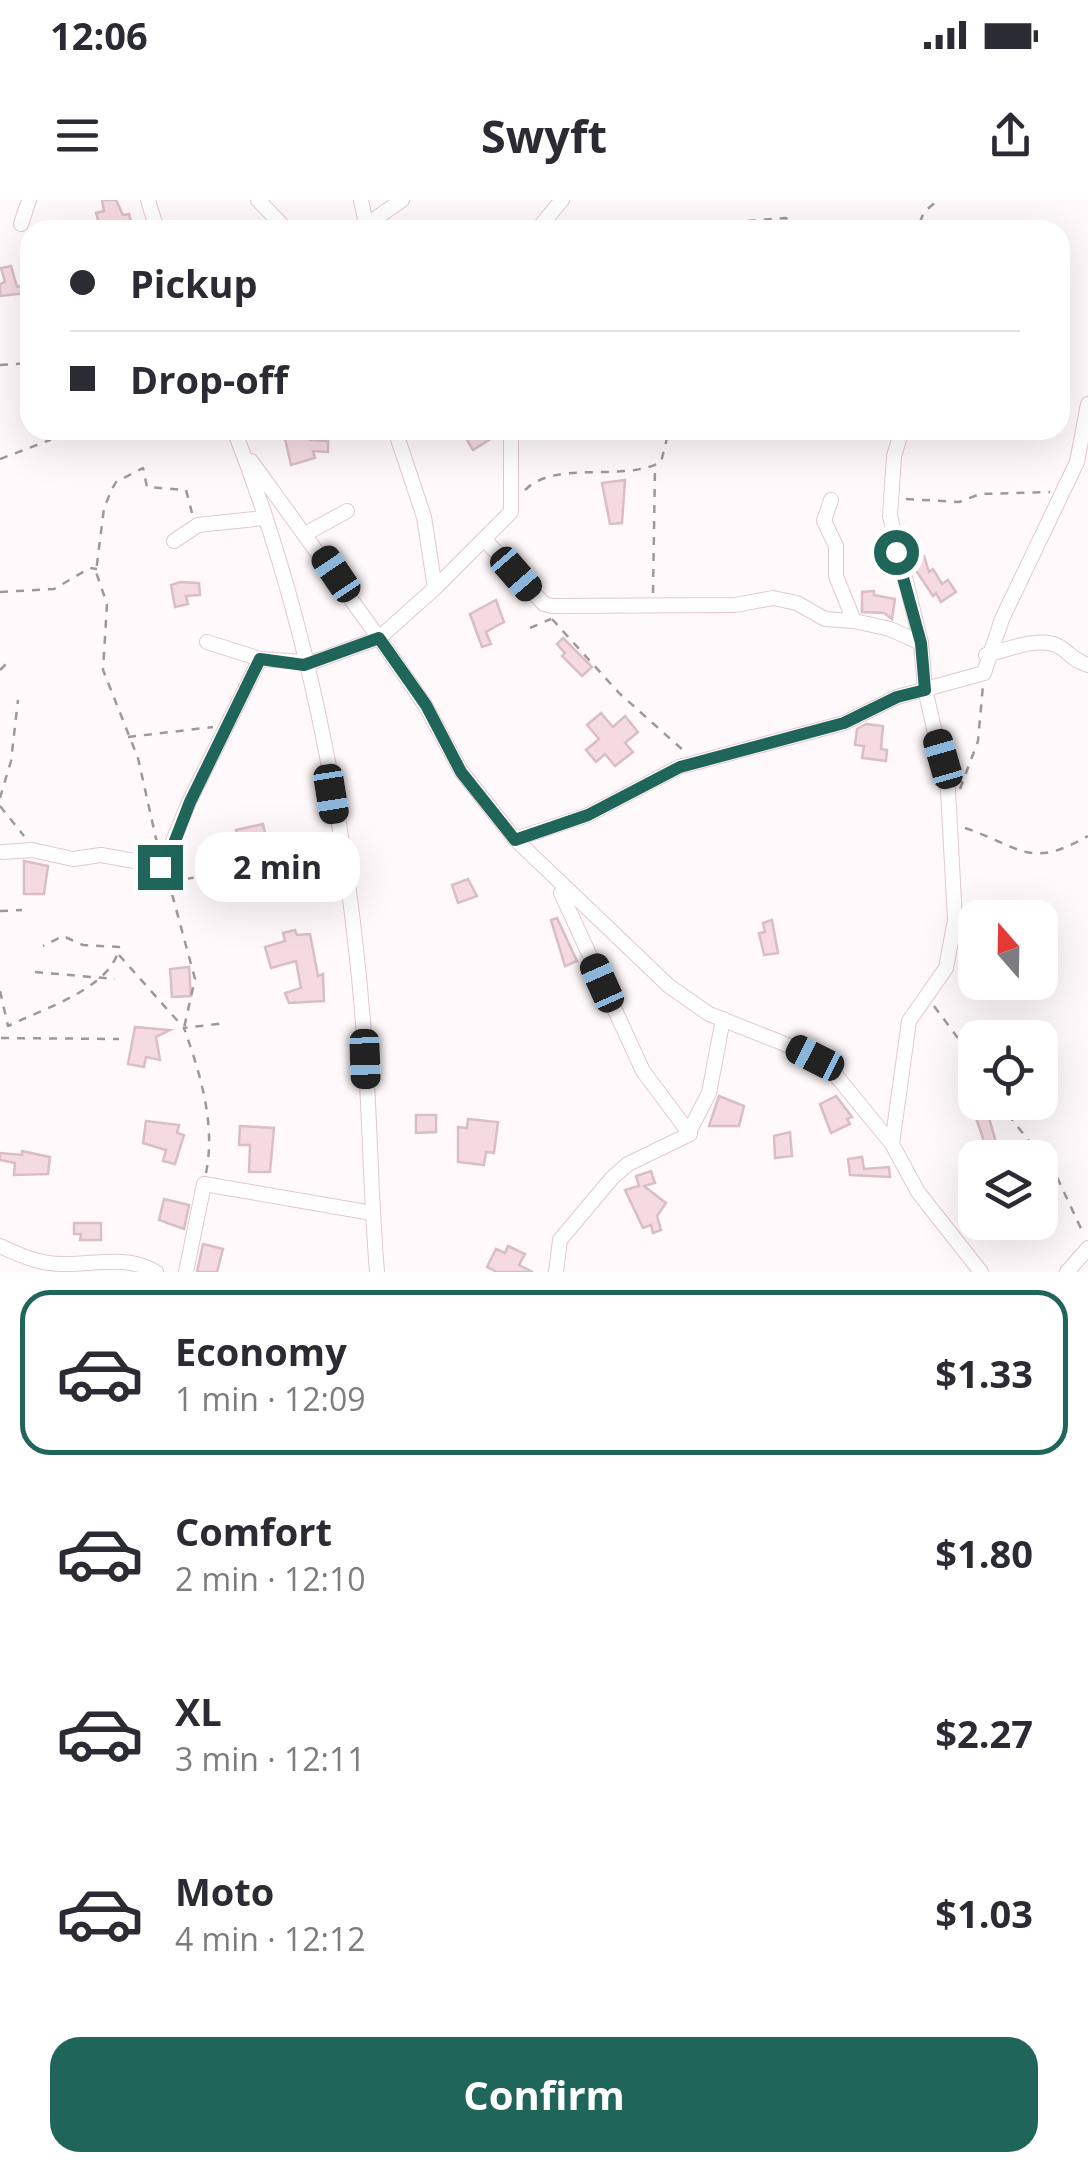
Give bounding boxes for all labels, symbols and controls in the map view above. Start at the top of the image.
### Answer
text: 12:06 [50,9,148,61]
text: Swyft [481,105,607,166]
icon: menu [50,108,105,163]
icon: share [983,108,1038,163]
text: Pickup [130,257,258,309]
text: Drop-off [130,353,288,405]
route start [874,530,919,575]
car [307,541,365,607]
car [485,542,547,606]
car [920,726,966,792]
car [311,762,351,826]
callout: 2 min [195,832,360,902]
route end [138,845,183,890]
text: 2 min [233,845,322,888]
north arrow [958,900,1058,1000]
map controls [958,900,1058,1240]
car [576,949,628,1017]
button: locate [958,1020,1058,1120]
car [349,1028,381,1090]
car [781,1031,849,1085]
button: layers [958,1140,1058,1240]
text: Economy [175,1325,347,1377]
icon: car [55,1328,145,1418]
text: $1.33 [935,1347,1033,1399]
text: 1 min · 12:09 [175,1377,366,1420]
text: Comfort [175,1505,332,1557]
icon: car [55,1508,145,1598]
text: $1.80 [935,1527,1033,1579]
text: 2 min · 12:10 [175,1557,366,1600]
text: XL [175,1685,222,1737]
icon: car [55,1688,145,1778]
text: $2.27 [935,1707,1033,1759]
text: 3 min · 12:11 [175,1737,366,1780]
text: Moto [175,1865,274,1917]
icon: car [55,1868,145,1958]
text: $1.03 [935,1887,1033,1939]
text: 4 min · 12:12 [175,1917,366,1960]
button: Confirm [50,2037,1038,2152]

